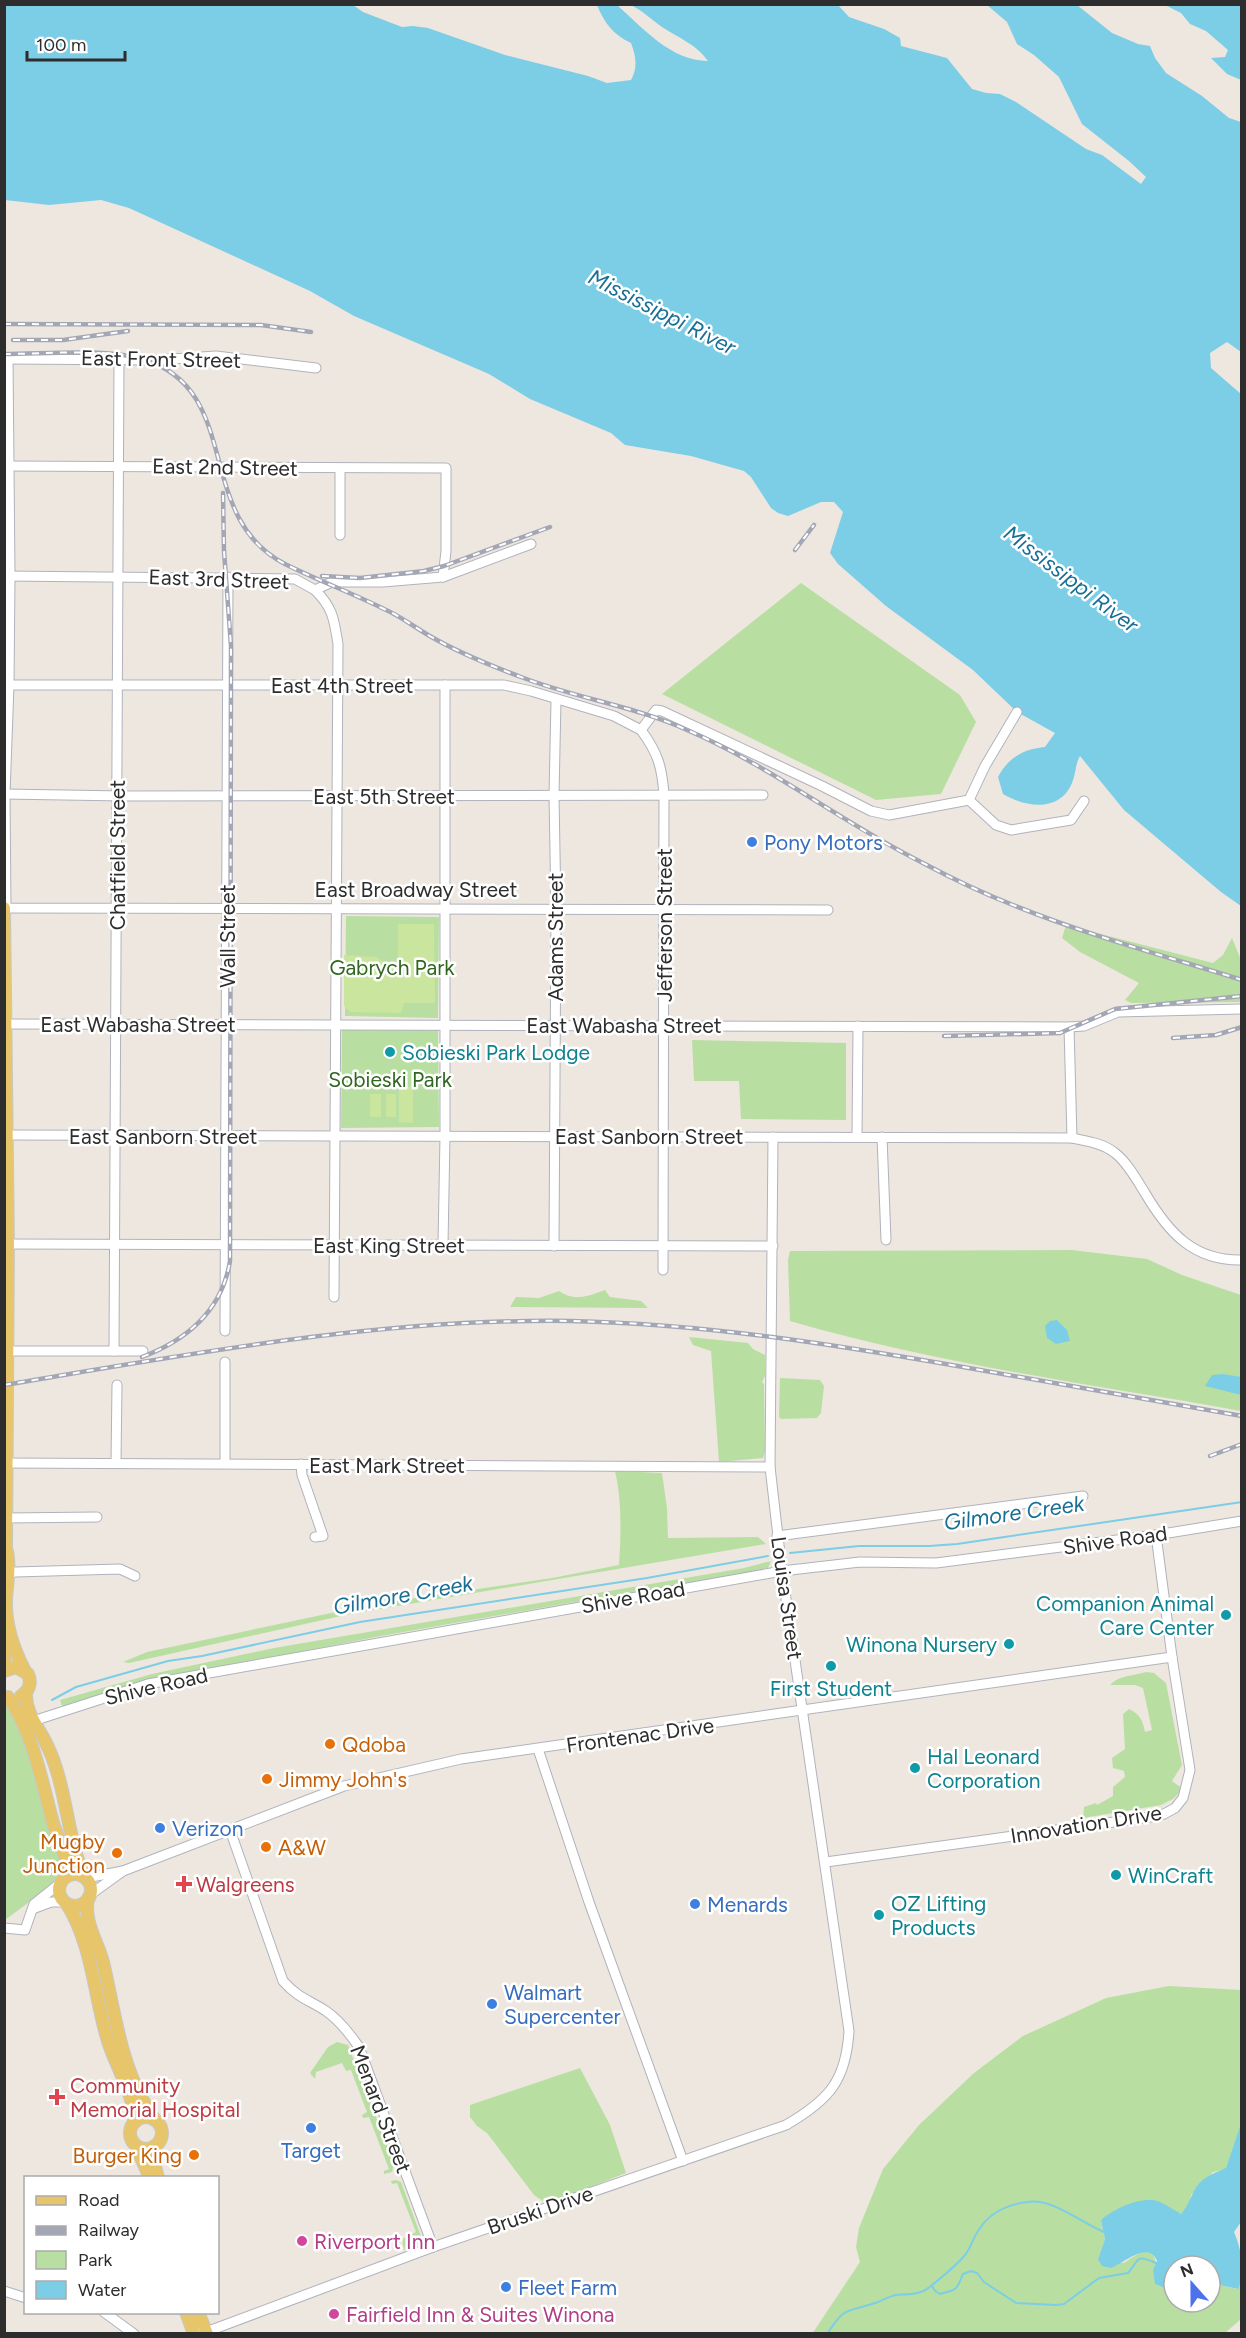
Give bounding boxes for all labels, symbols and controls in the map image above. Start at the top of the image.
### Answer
scale bar [27,24,124,62]
text: 100 m [36,34,86,56]
water label: Mississippi River [584,263,741,361]
street label: East Front Street [81,345,241,373]
street label: East 2nd Street [152,453,298,481]
water label: Mississippi River [998,520,1145,639]
street label: East 3rd Street [148,564,290,594]
street label: East 4th Street [271,673,413,698]
street label: Chatfield Street [105,780,130,930]
street label: East 5th Street [313,784,455,809]
place label: Pony Motors [764,830,883,855]
marker: Pony Motors [745,835,759,849]
street label: Jefferson Street [652,848,677,1002]
street label: Adams Street [543,873,568,1001]
street label: East Broadway Street [315,877,518,902]
street label: Wall Street [215,884,240,988]
park label: Gabrych Park [329,955,455,980]
street label: East Wabasha Street [40,1012,236,1037]
street label: East Wabasha Street [526,1013,722,1038]
place label: Sobieski Park Lodge [402,1040,590,1065]
marker: Sobieski Park Lodge [383,1045,397,1059]
park label: Sobieski Park [328,1067,453,1092]
street label: East Sanborn Street [69,1124,257,1149]
street label: East Sanborn Street [555,1124,743,1149]
street label: East King Street [313,1233,465,1258]
street label: East Mark Street [309,1453,465,1478]
water label: Gilmore Creek [942,1490,1087,1536]
street label: Shive Road [1061,1520,1169,1560]
street label: Louisa Street [766,1535,808,1661]
water label: Gilmore Creek [331,1569,476,1621]
street label: Shive Road [579,1576,687,1618]
place label: Companion Animal Care Center [1036,1591,1214,1640]
marker: Companion Animal Care Center [1219,1608,1233,1622]
place label: Winona Nursery [846,1632,997,1657]
marker: Winona Nursery [1002,1637,1016,1651]
marker: First Student [824,1659,838,1673]
street label: Shive Road [102,1662,210,1710]
place label: First Student [770,1676,892,1701]
street label: Frontenac Drive [564,1712,716,1758]
place label: Qdoba [342,1732,406,1757]
marker: Qdoba [323,1737,337,1751]
place label: Hal Leonard Corporation [927,1744,1041,1793]
marker: Hal Leonard Corporation [908,1761,922,1775]
place label: Jimmy John's [279,1767,407,1792]
marker: Jimmy John's [260,1772,274,1786]
street label: Innovation Drive [1009,1800,1163,1848]
place label: Verizon [172,1816,243,1841]
marker: Verizon [153,1821,167,1835]
place label: Mugby Junction [23,1829,105,1878]
place label: A&W [278,1835,326,1860]
marker: A&W [259,1840,273,1854]
marker: Mugby Junction [110,1846,124,1860]
place label: WinCraft [1128,1863,1213,1888]
marker: WinCraft [1109,1868,1123,1882]
place label: Walgreens [196,1872,295,1897]
marker: Walgreens [177,1877,191,1891]
place label: OZ Lifting Products [891,1891,986,1940]
place label: Menards [707,1892,788,1917]
marker: Menards [688,1897,702,1911]
marker: OZ Lifting Products [872,1908,886,1922]
place label: Walmart Supercenter [504,1980,621,2029]
marker: Walmart Supercenter [485,1997,499,2011]
street label: Menard Street [345,2041,417,2177]
place label: Community Memorial Hospital [70,2073,240,2122]
marker: Community Memorial Hospital [48,2088,66,2106]
marker: Target [304,2121,318,2135]
place label: Target [281,2138,341,2163]
place label: Burger King [73,2143,182,2168]
marker: Burger King [187,2148,201,2162]
legend [24,2176,219,2314]
street label: Bruski Drive [484,2180,596,2240]
text: Road [78,2189,119,2211]
text: Railway [78,2219,140,2241]
place label: Riverport Inn [314,2229,435,2254]
marker: Riverport Inn [295,2234,309,2248]
text: Park [78,2249,113,2271]
north arrow [1162,2254,1222,2314]
text: N [1178,2259,1196,2282]
place label: Fleet Farm [518,2275,617,2300]
text: Water [78,2279,126,2301]
marker: Fleet Farm [499,2280,513,2294]
place label: Fairfield Inn & Suites Winona [346,2302,614,2327]
marker: Fairfield Inn & Suites Winona [327,2307,341,2321]

